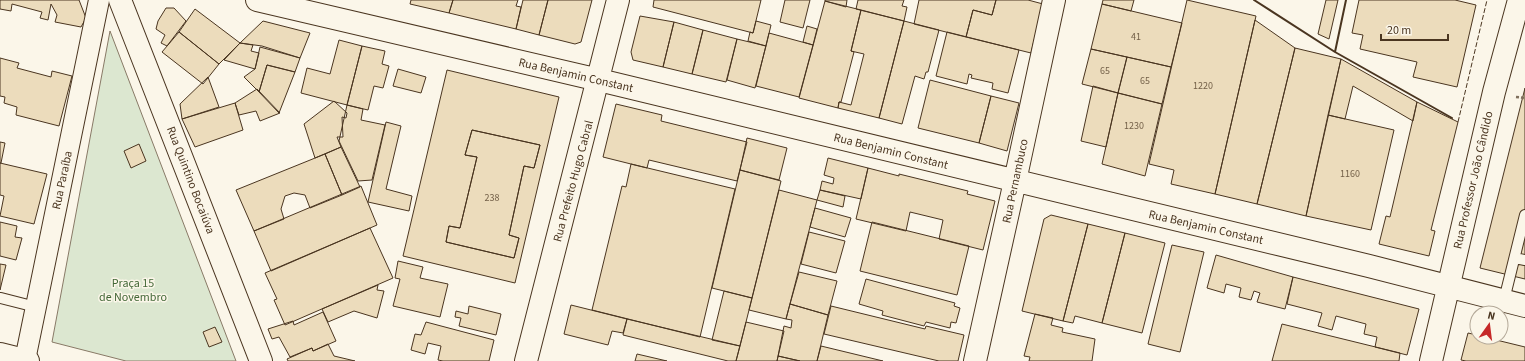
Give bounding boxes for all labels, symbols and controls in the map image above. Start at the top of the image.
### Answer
scale bar [1381,16,1448,42]
text: 20 m [1387,22,1411,39]
house number: 41 [1131,30,1141,44]
street label: Rua Benjamin Constant [517,54,635,97]
house number: 65 [1100,64,1110,78]
house number: 65 [1140,74,1150,88]
house number: 1220 [1193,79,1213,93]
street label: Rua Professor João Cândido [1449,110,1498,251]
street label: Rua Prefeito Hugo Cabral [549,118,598,244]
house number: 1230 [1124,119,1144,133]
street label: Rua Quintino Bocaiúva [162,124,219,237]
street label: Rua Benjamin Constant [832,129,950,174]
street label: Rua Pernambuco [998,137,1033,225]
street label: Rua Paraíba [48,149,77,211]
house number: 1160 [1340,167,1360,181]
house number: 238 [485,191,499,205]
street label: Rua Benjamin Constant [1147,206,1265,249]
park label: Praça 15 de Novembro [99,275,167,306]
north arrow [1469,305,1509,345]
text: N [1486,308,1497,324]

